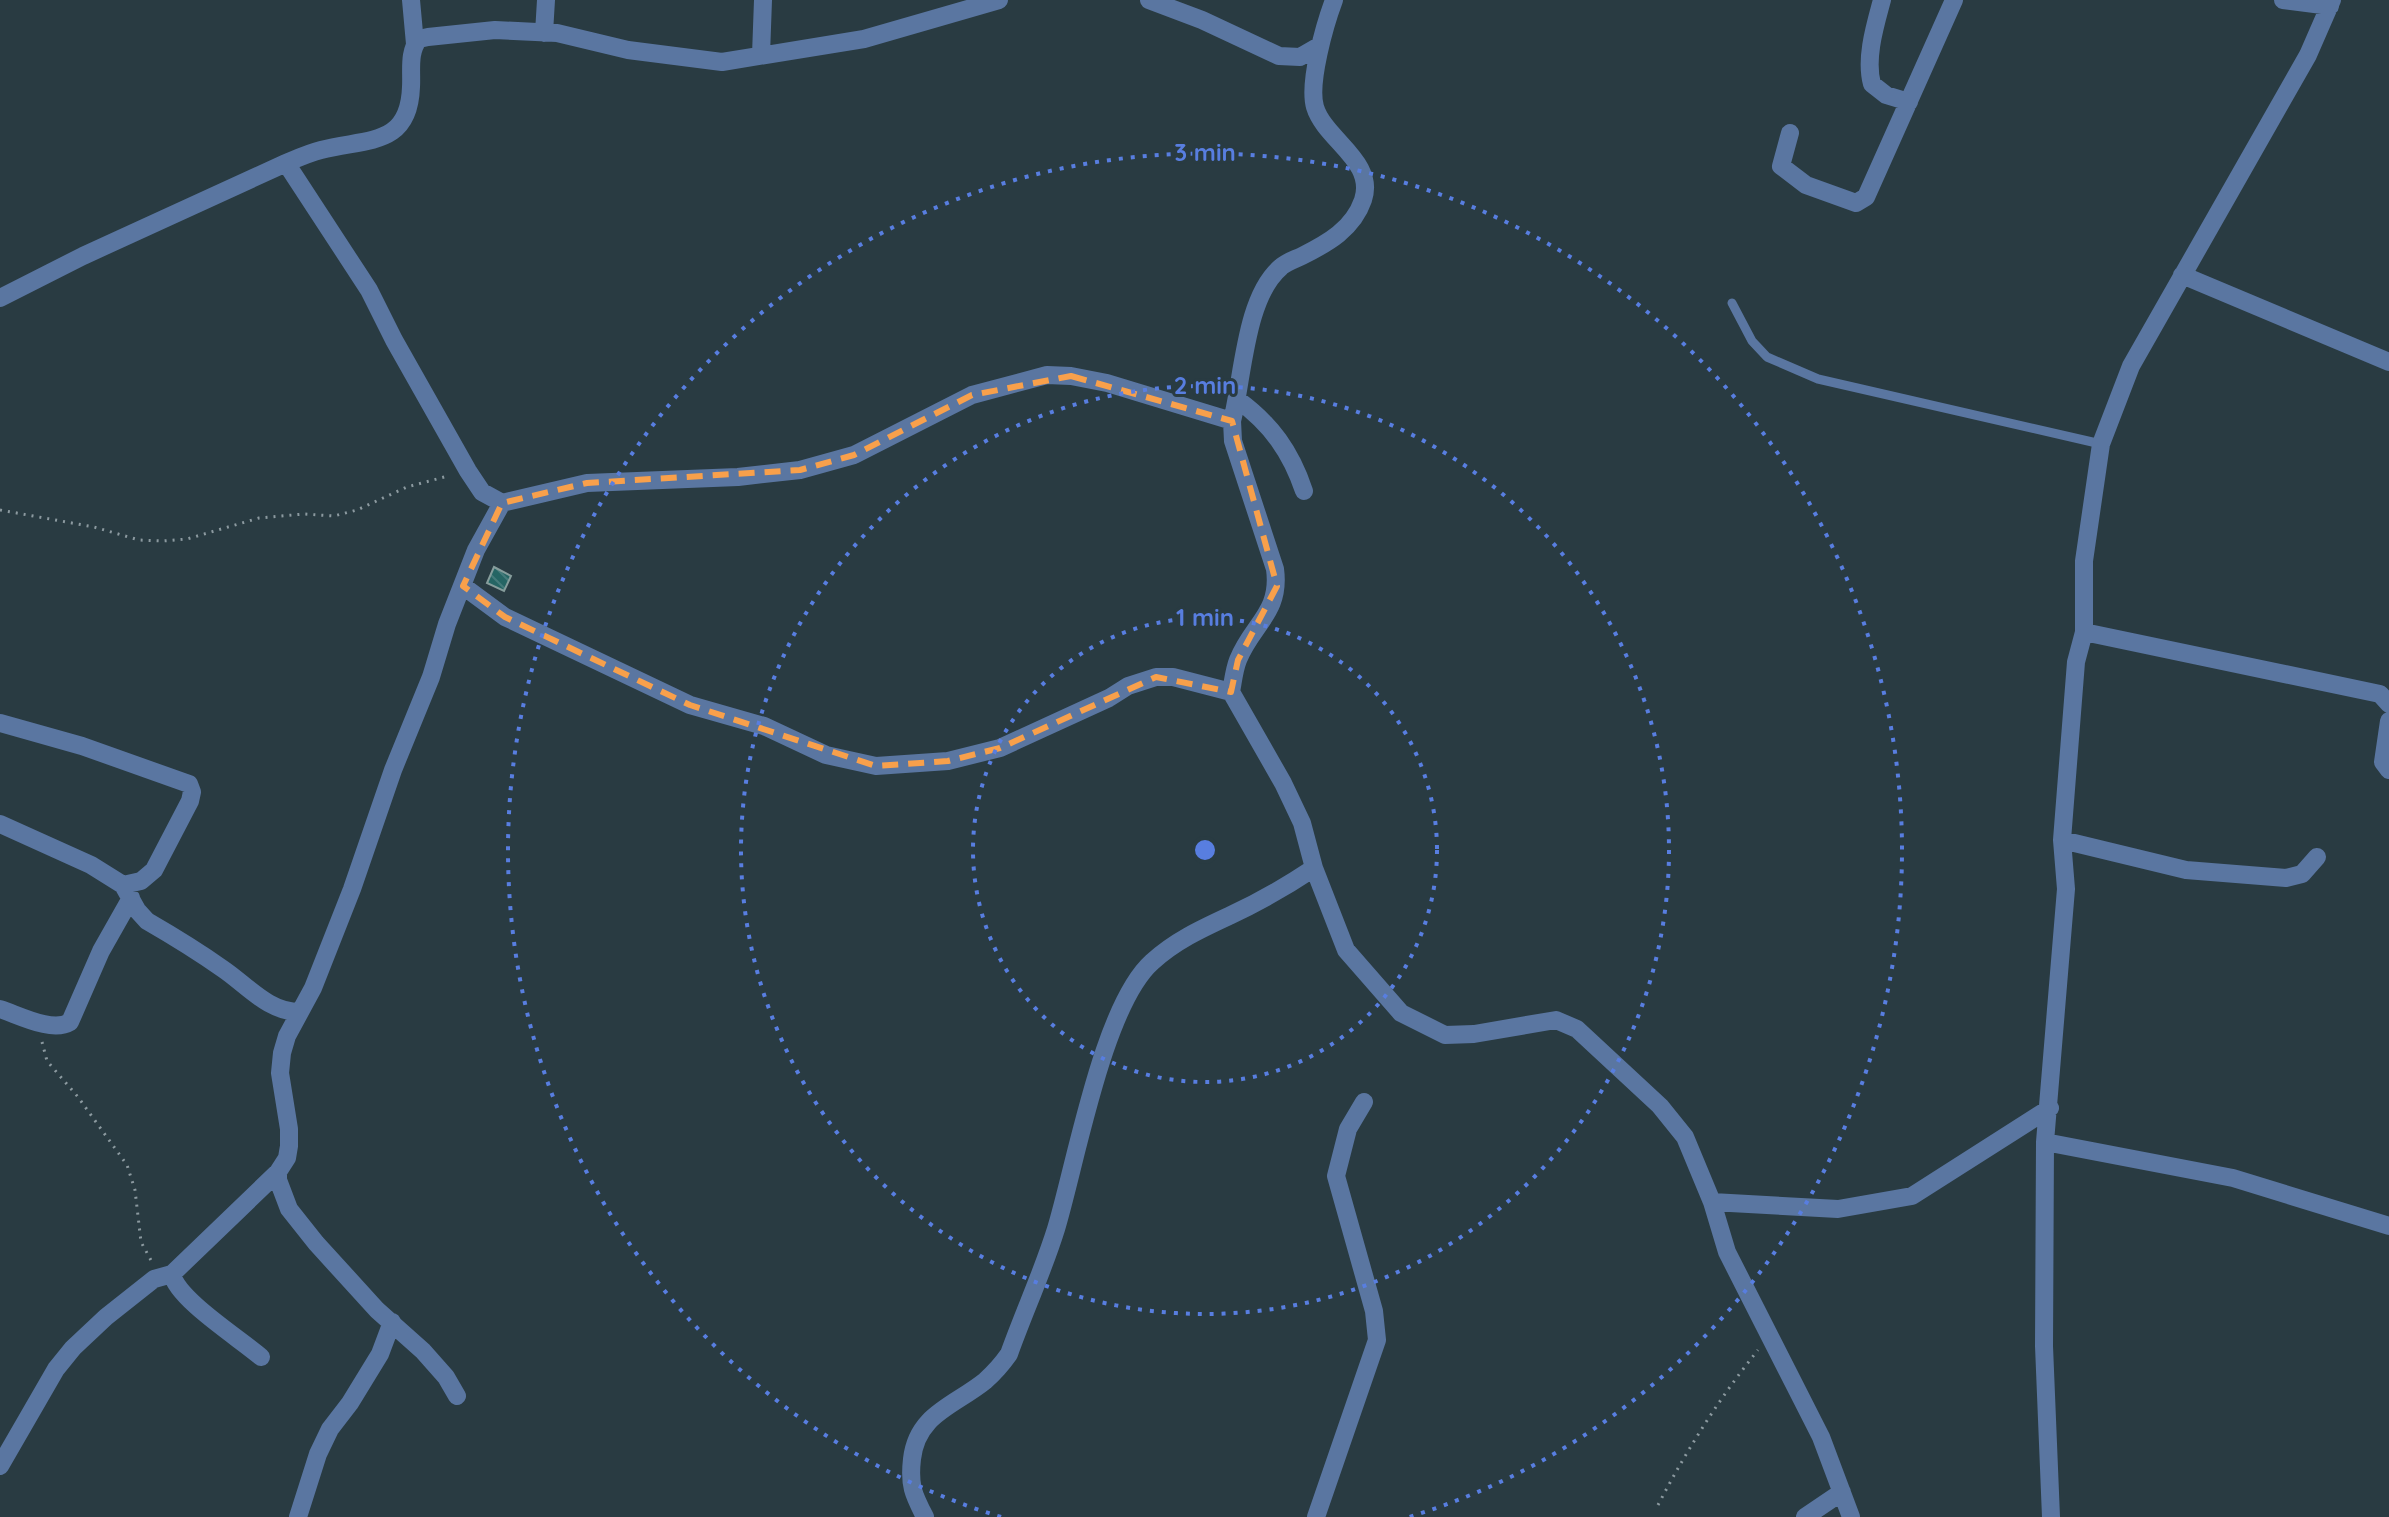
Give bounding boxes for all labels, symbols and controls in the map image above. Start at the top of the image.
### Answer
text: 3 min [1174,137,1236,167]
text: 2 min [1174,370,1236,400]
text: 1 min [1176,602,1234,632]
centre of rings [1191,836,1219,864]

